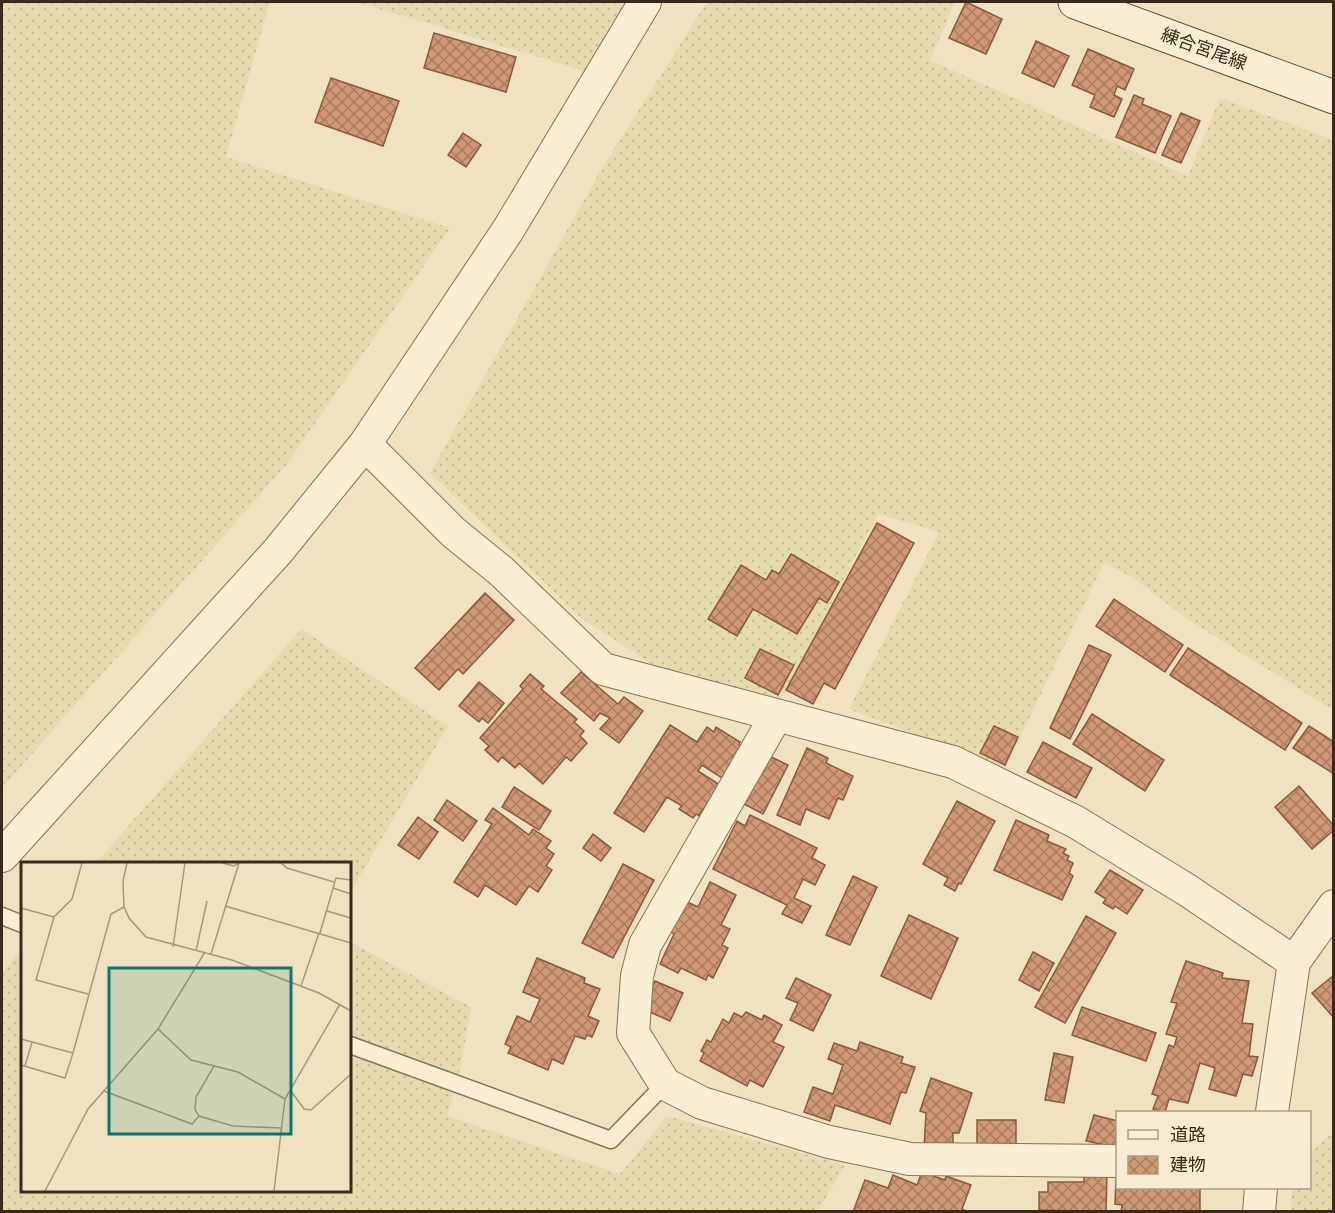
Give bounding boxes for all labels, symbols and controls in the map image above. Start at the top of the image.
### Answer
street label: 練合宮尾線 [1158,21,1251,76]
inset map [21,862,351,1192]
legend [1116,1111,1311,1189]
text: 道路 [1170,1122,1206,1147]
text: 建物 [1170,1152,1206,1177]

